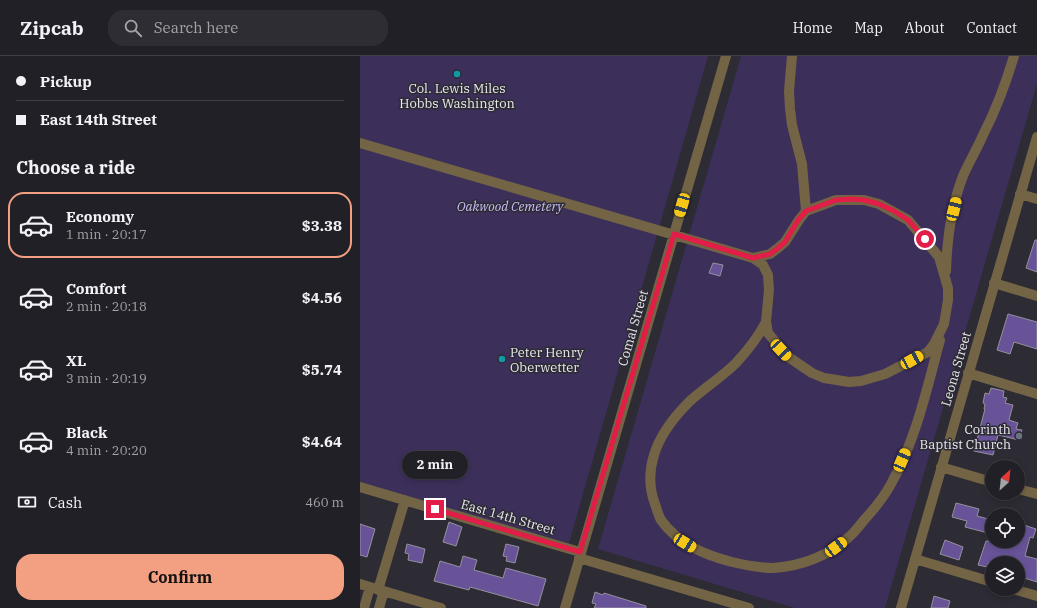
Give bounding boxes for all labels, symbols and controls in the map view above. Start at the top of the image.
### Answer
search box [108,10,388,46]
text: Zipcab [20,16,84,40]
icon: search [122,17,144,39]
text: Search here [154,18,238,37]
text: Home [793,19,832,37]
text: Map [854,19,883,37]
text: About [905,19,944,37]
text: Contact [966,19,1017,37]
marker: Col. Lewis Miles Hobbs Washington [452,69,462,79]
text: Pickup [40,72,92,91]
place label: Col. Lewis Miles Hobbs Washington [399,80,515,112]
text: East 14th Street [40,110,157,129]
text: Choose a ride [16,156,135,179]
car [673,192,691,218]
car [945,196,963,222]
park label: Oakwood Cemetery [457,198,564,215]
icon: car [18,207,54,243]
text: Economy [66,207,134,226]
text: $3.38 [302,216,342,235]
text: 1 min · 20:17 [66,226,147,243]
route start [916,230,934,248]
icon: car [18,279,54,315]
text: Comfort [66,279,126,298]
text: $4.56 [302,288,342,307]
street label: Comal Street [614,288,652,368]
text: 2 min · 20:18 [66,298,147,315]
street label: Leona Street [937,329,975,408]
car [768,337,794,363]
place label: Peter Henry Oberwetter [510,344,584,376]
car [899,349,925,371]
icon: car [18,351,54,387]
text: XL [66,351,86,370]
marker: Peter Henry Oberwetter [497,354,507,364]
text: $5.74 [302,360,342,379]
text: 3 min · 20:19 [66,370,147,387]
place label: Corinth Baptist Church [920,421,1011,453]
icon: car [18,423,54,459]
text: Black [66,423,107,442]
marker: Corinth Baptist Church [1014,431,1024,441]
text: $4.64 [302,432,342,451]
text: 4 min · 20:20 [66,442,147,459]
car [892,447,912,473]
callout: 2 min [402,451,468,479]
text: 2 min [417,456,453,473]
north arrow [985,460,1025,500]
map controls [985,460,1025,596]
icon: cash [16,491,38,513]
text: Cash [48,493,82,512]
text: 460 m [305,494,344,511]
street label: East 14th Street [459,495,557,539]
route end [426,500,444,518]
button: locate [985,508,1025,548]
car [672,532,698,554]
car [823,535,849,559]
button: Confirm [16,554,344,600]
button: layers [985,556,1025,596]

